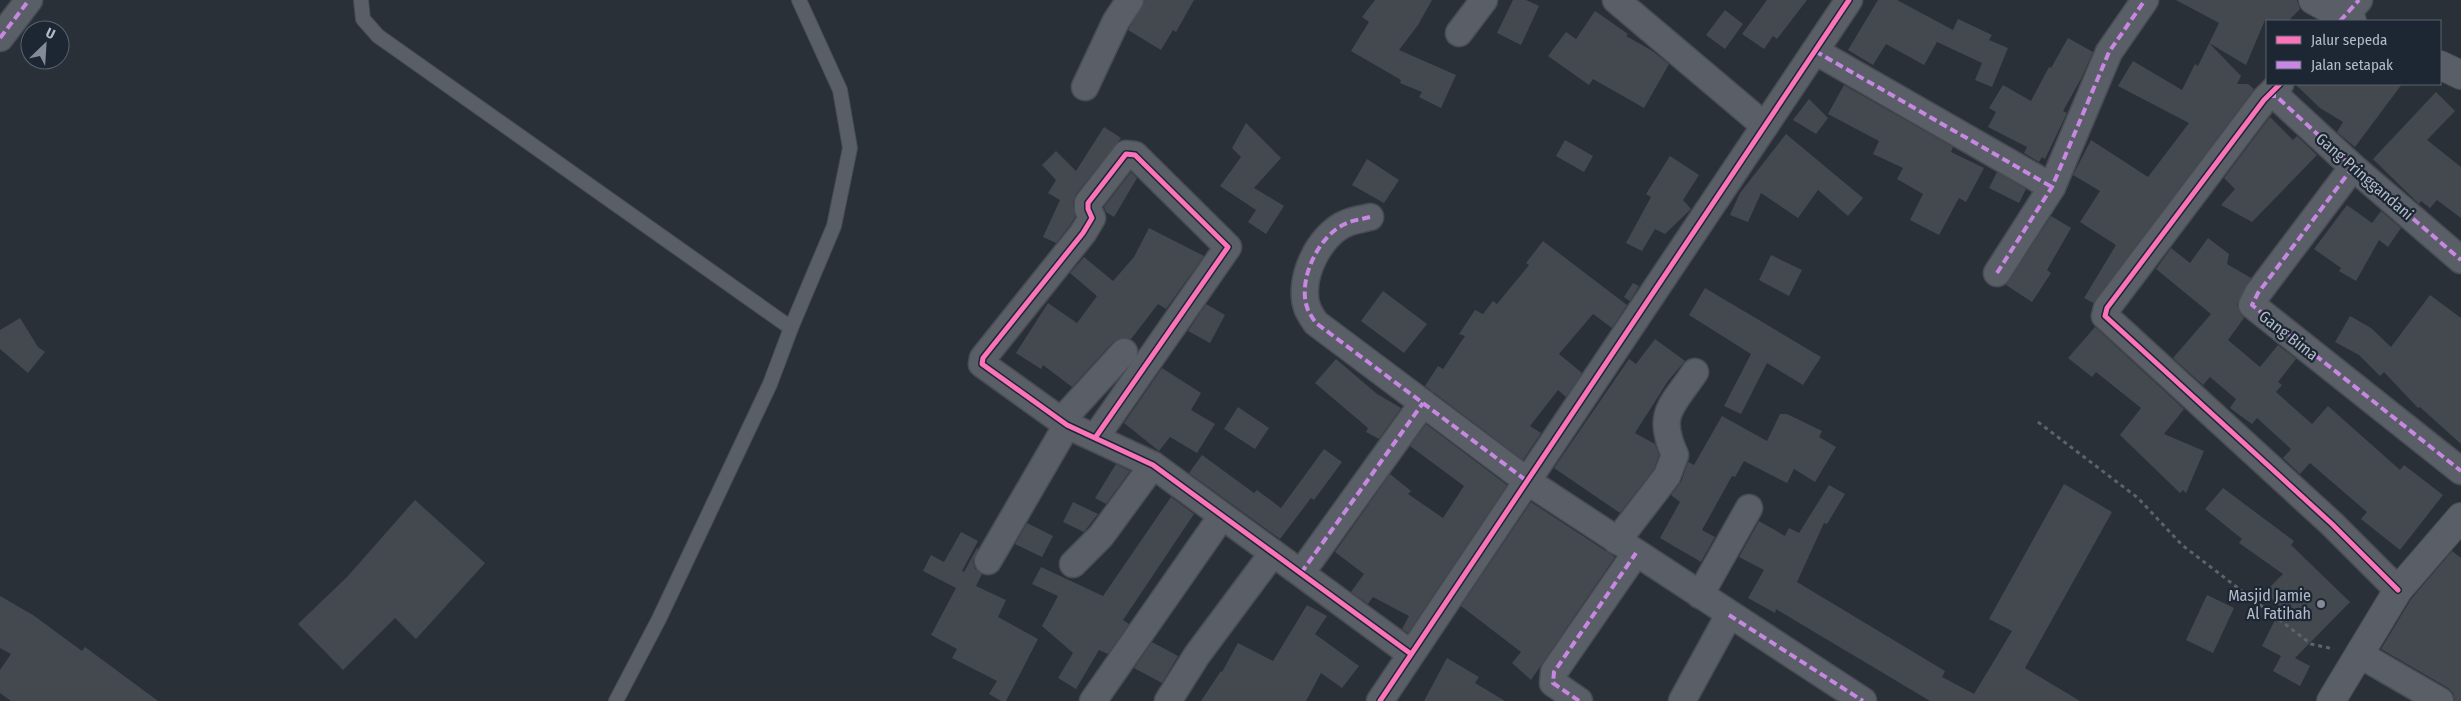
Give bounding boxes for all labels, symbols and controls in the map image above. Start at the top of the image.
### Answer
north arrow [20,20,70,70]
legend [2266,20,2441,85]
text: U [43,24,58,43]
text: Jalur sepeda [2311,31,2387,49]
text: Jalan setapak [2311,56,2393,74]
street label: Gang Pringgandani [2312,129,2417,224]
street label: Gang Bima [2255,306,2322,364]
place label: Masjid Jamie Al Fatihah [2228,586,2311,623]
marker: Masjid Jamie Al Fatihah [2315,598,2327,610]

